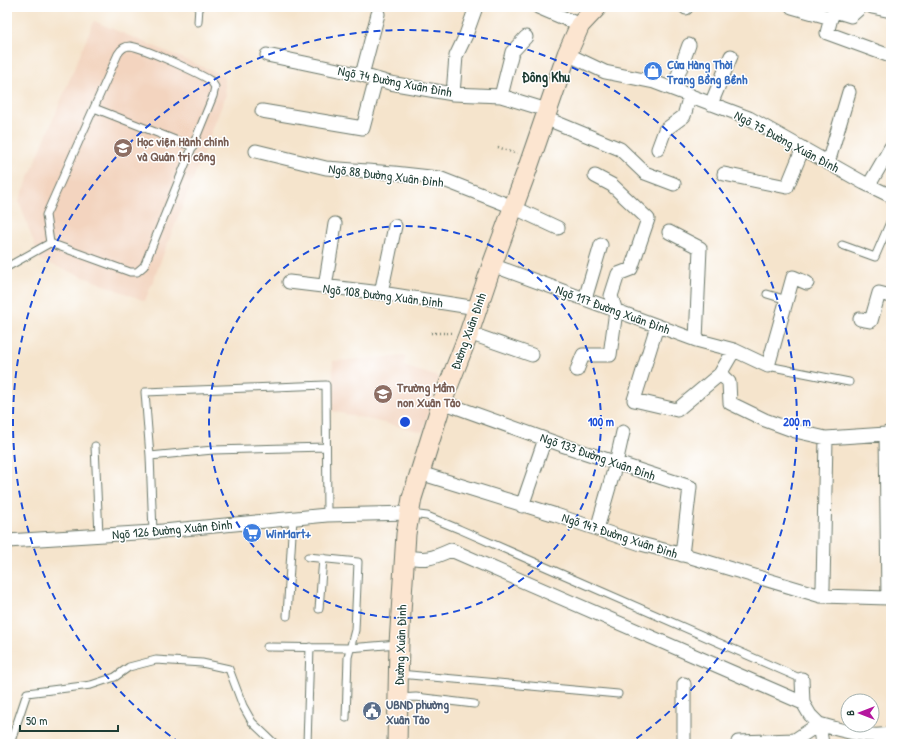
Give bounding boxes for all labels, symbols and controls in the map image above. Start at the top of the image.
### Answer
place label: Cửa Hàng Thời Trang Bồng Bềnh [666,55,748,89]
shop icon: Cửa Hàng Thời Trang Bồng Bềnh [642,60,664,82]
street label: Ngõ 74 Đường Xuân Đỉnh [336,61,454,101]
district label: Đông Khu [522,67,570,88]
street label: Ngõ 75 Đường Xuân Đỉnh [731,106,843,177]
place label: Học viện Hành chính và Quản trị công [136,132,229,166]
school or university icon: Học viện Hành chính và Quản trị công [112,137,134,159]
street label: Ngõ 88 Đường Xuân Đỉnh [327,159,445,191]
street label: Ngõ 108 Đường Xuân Đỉnh [322,279,445,311]
street label: Ngõ 117 Đường Xuân Đỉnh [553,280,673,338]
street label: Đường Xuân Đỉnh [446,290,490,372]
place label: Trường Mầm non Xuân Tảo [396,378,461,411]
school or university icon: Trường Mầm non Xuân Tảo [372,383,394,405]
text: 100 m [588,413,614,430]
text: 200 m [783,413,811,430]
centre of rings [398,415,412,429]
street label: Ngõ 133 Đường Xuân Đỉnh [538,428,659,484]
street label: Ngõ 147 Đường Xuân Đỉnh [560,508,681,562]
street label: Ngõ 126 Đường Xuân Đỉnh [111,515,233,543]
supermarket icon: WinMart+ [241,522,263,544]
place label: WinMart+ [266,524,311,542]
street label: Đường Xuân Đỉnh [390,604,410,686]
north arrow [840,693,880,733]
place label: UBND phường Xuân Tảo [386,695,449,728]
public building icon: UBND phường Xuân Tảo [361,700,383,722]
scale bar [20,707,118,733]
text: B [843,710,857,716]
text: 50 m [26,712,47,729]

